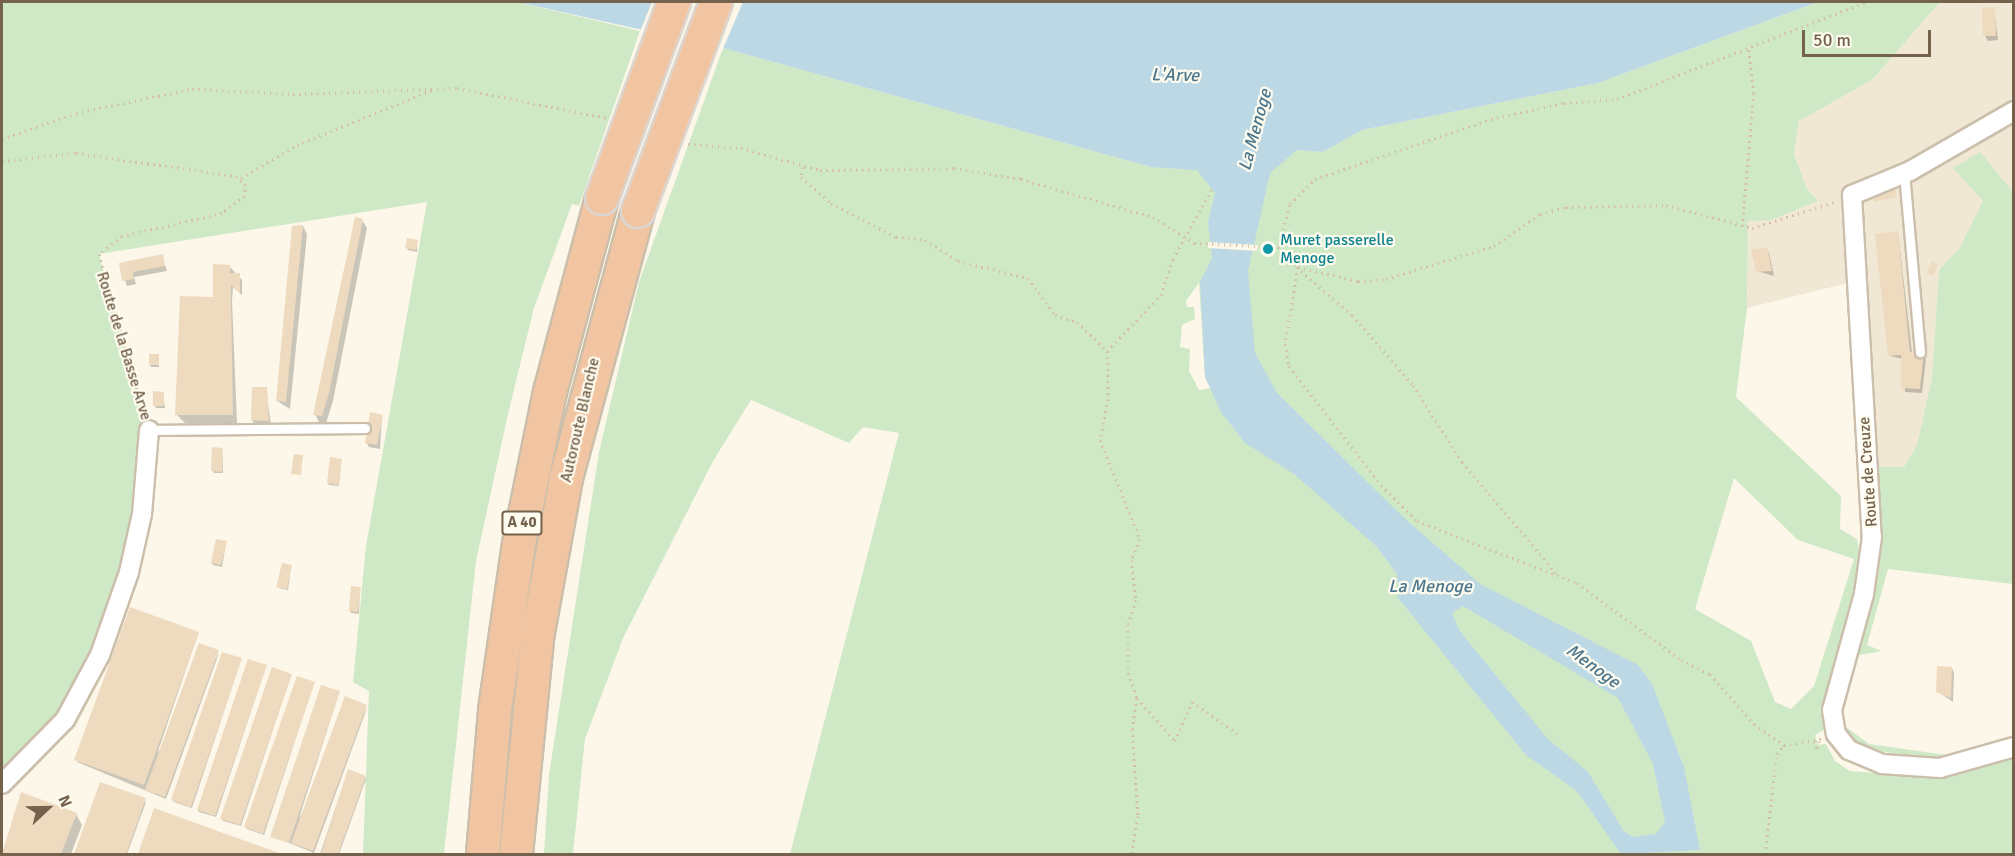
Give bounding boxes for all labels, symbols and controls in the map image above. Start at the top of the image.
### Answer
scale bar [1805,18,1934,56]
text: 50 m [1813,29,1851,51]
water label: L'Arve [1151,64,1199,86]
water label: La Menoge [1234,87,1276,173]
place label: Muret passerelle Menoge [1280,230,1394,268]
marker: Muret passerelle Menoge [1261,242,1275,256]
street label: Route de la Basse Arve [92,269,156,423]
street label: Autoroute Blanche [556,356,604,484]
street label: Route de Creuze [1855,416,1881,528]
road number: A 40 [501,511,543,535]
water label: La Menoge [1388,575,1472,597]
water label: Menoge [1562,639,1624,693]
north arrow [18,778,78,838]
text: N [53,792,76,810]

